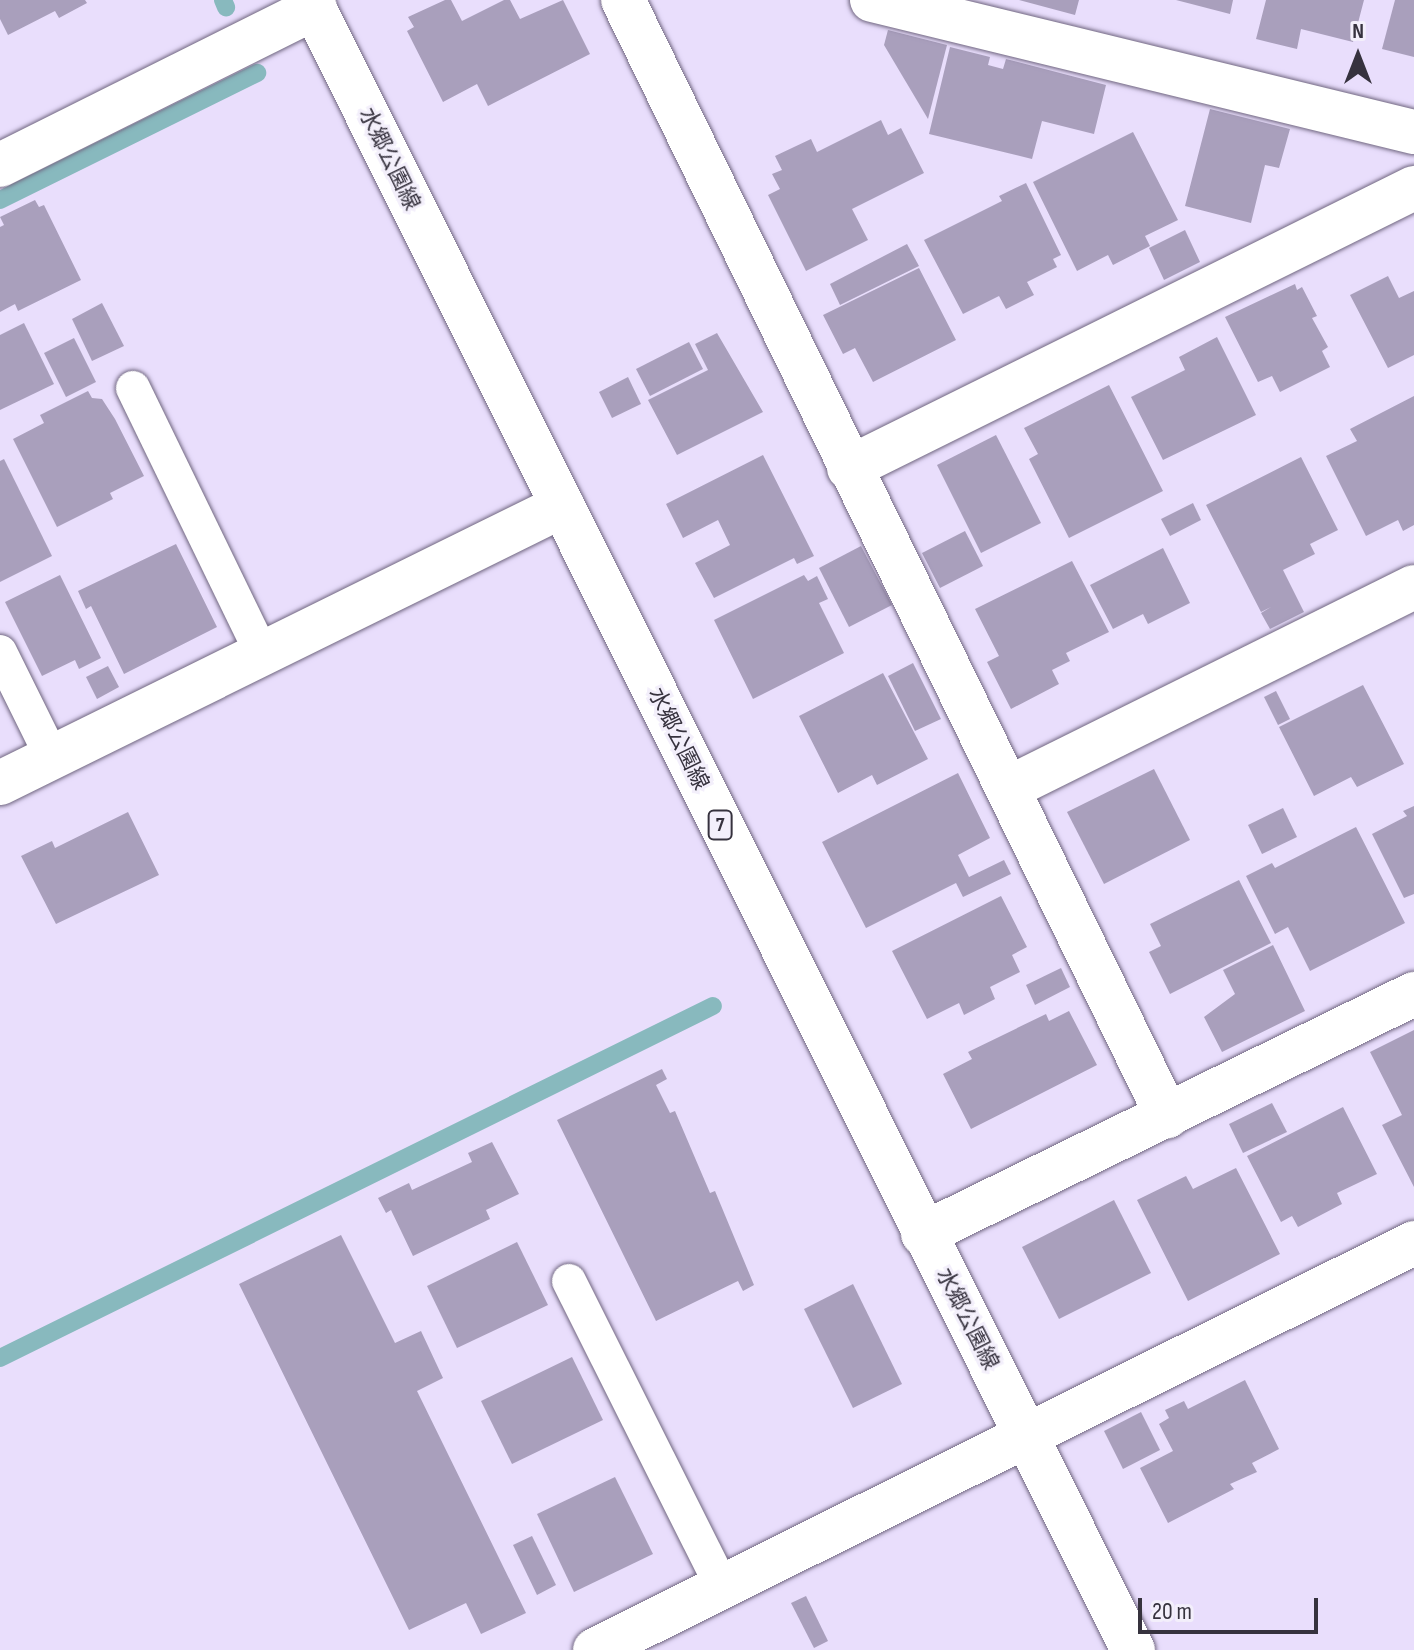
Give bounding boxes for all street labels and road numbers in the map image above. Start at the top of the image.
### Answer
street label: 水郷公園線 [353,104,425,214]
street label: 水郷公園線 [642,684,714,794]
road number: 7 [706,809,734,841]
street label: 水郷公園線 [930,1264,1004,1374]

